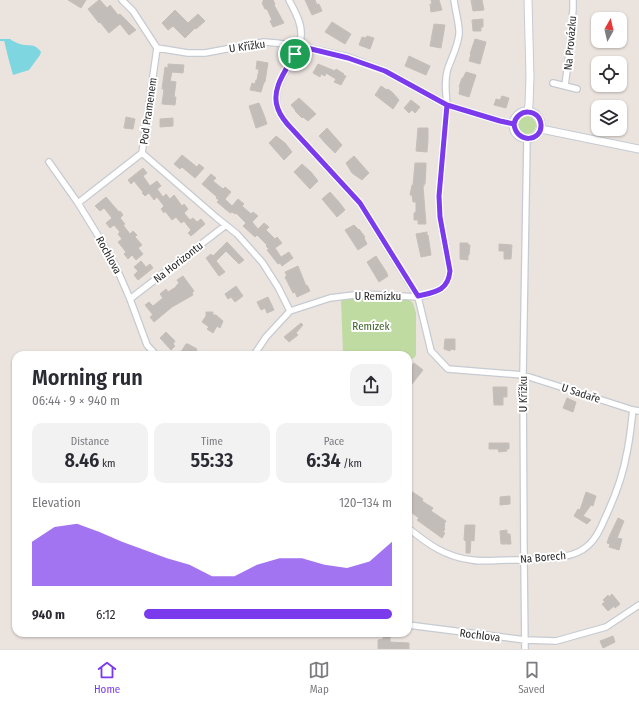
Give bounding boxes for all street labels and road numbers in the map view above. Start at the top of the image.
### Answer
street label: Na Provázku [562,15,579,71]
street label: U Křížku [228,38,266,55]
street label: Pod Pramenem [137,77,160,145]
street label: Rochlova [93,234,124,276]
street label: Na Horizontu [151,239,206,286]
street label: U Remízku [355,290,401,303]
street label: U Křížku [517,376,530,412]
street label: U Sadaře [560,381,602,406]
street label: Na Borech [520,549,566,566]
street label: Rochlova [459,627,501,644]

